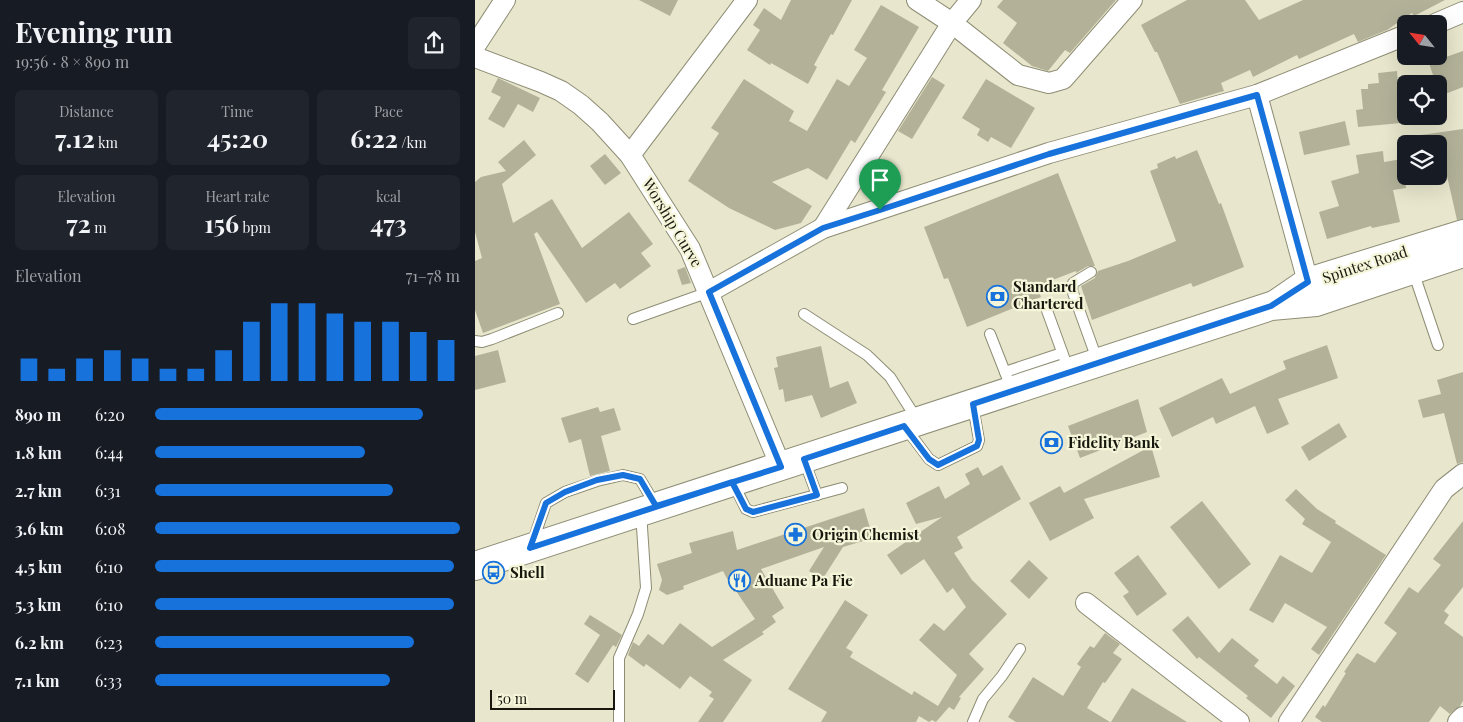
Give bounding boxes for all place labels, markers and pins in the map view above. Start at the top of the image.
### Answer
pin [859,159,901,210]
place label: Standard Chartered [1013,276,1084,313]
bank icon: Standard Chartered [985,284,1009,308]
bank icon: Fidelity Bank [1040,431,1064,455]
place label: Fidelity Bank [1068,432,1160,452]
pharmacy icon: Origin Chemist [784,523,808,547]
place label: Origin Chemist [812,524,920,544]
bus stop icon: Shell [482,561,506,585]
place label: Shell [510,562,545,582]
restaurant icon: Aduane Pa Fie [727,569,751,593]
place label: Aduane Pa Fie [754,570,853,590]

